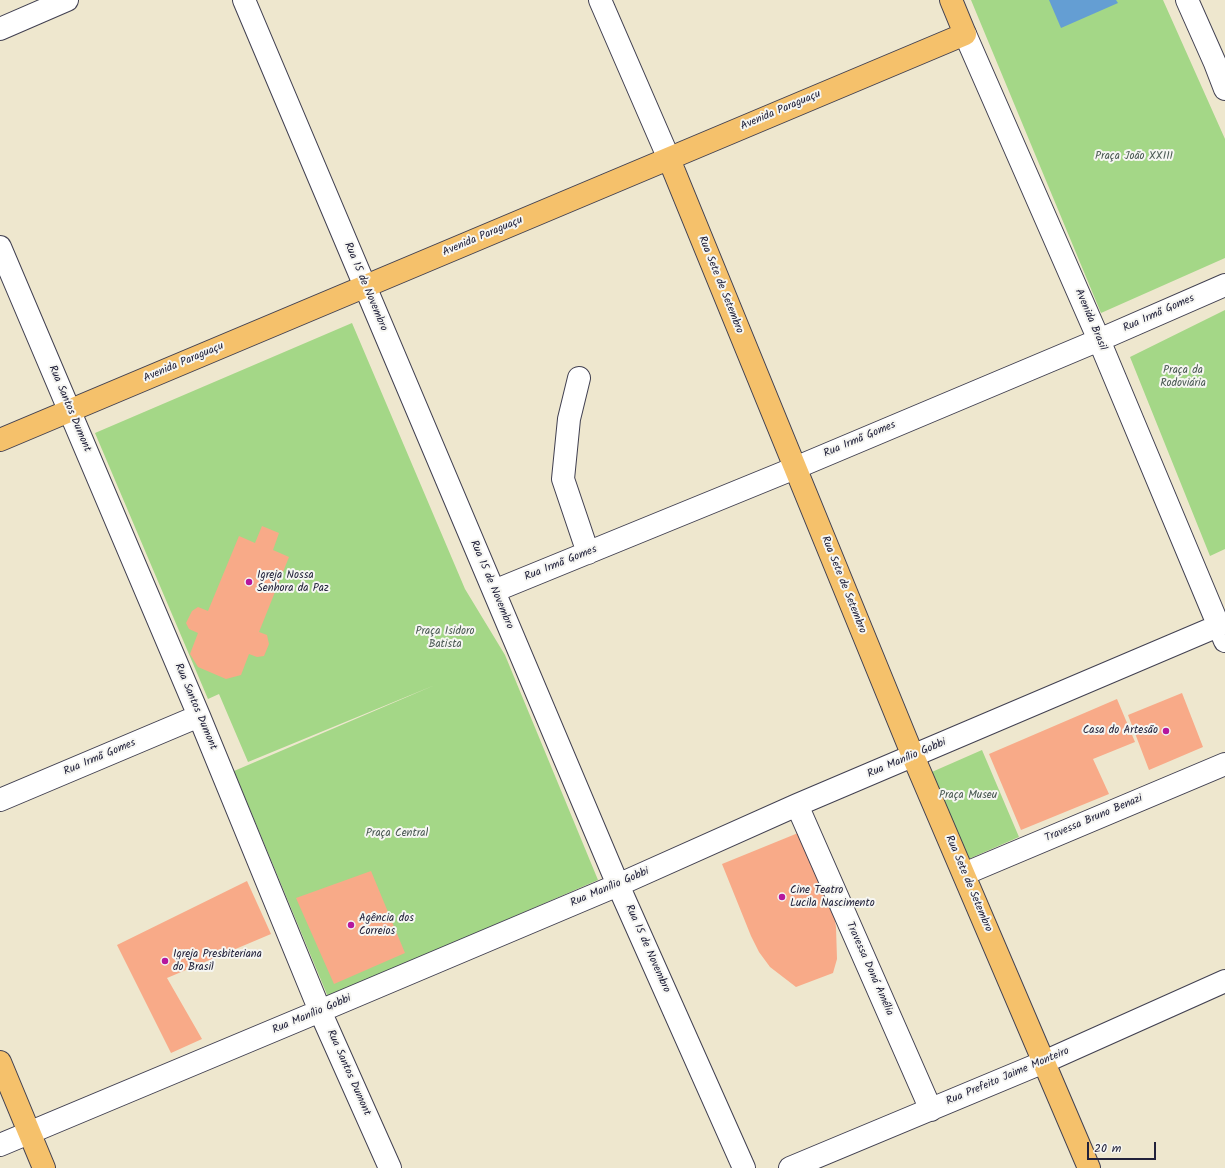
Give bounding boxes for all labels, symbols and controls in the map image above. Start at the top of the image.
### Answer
street label: Avenida Paraguaçu [739,88,823,134]
park label: Praça João XXIII [1095,150,1173,164]
street label: Avenida Paraguaçu [441,214,525,260]
street label: Rua Sete de Setembro [694,234,746,336]
street label: Rua 15 de Novembro [340,241,390,333]
street label: Avenida Brasil [1071,287,1109,353]
street label: Rua Irmã Gomes [1121,292,1197,336]
street label: Avenida Paraguaçu [142,340,226,386]
street label: Rua Santos Dumont [45,364,93,454]
park label: Praça da Rodoviária [1160,364,1206,390]
street label: Rua Irmã Gomes [822,419,898,461]
street label: Rua Sete de Setembro [817,534,869,636]
street label: Rua 15 de Novembro [466,539,516,631]
street label: Rua Irmã Gomes [523,543,599,585]
place label: Igreja Nossa Senhora da Paz [257,569,329,595]
marker: Igreja Nossa Senhora da Paz [244,577,254,587]
park label: Praça Isidoro Batista [415,625,475,651]
street label: Rua Santos Dumont [171,662,219,752]
place label: Casa do Artesão [1083,724,1158,738]
marker: Casa do Artesão [1161,726,1171,736]
street label: Rua Manílio Gobbi [866,736,948,782]
street label: Rua Irmã Gomes [62,737,138,779]
park label: Praça Museu [939,789,997,803]
street label: Travessa Bruno Benazi [1043,792,1145,846]
park label: Praça Central [366,827,428,841]
street label: Rua Sete de Setembro [942,834,994,934]
street label: Rua Manílio Gobbi [569,865,651,911]
place label: Cine Teatro Lucila Nascimento [790,884,875,910]
marker: Cine Teatro Lucila Nascimento [777,892,787,902]
street label: Rua 15 de Novembro [622,903,672,995]
place label: Agência dos Correios [359,912,414,938]
marker: Agência dos Correios [346,920,356,930]
street label: Travessa Doná Amélia [842,920,896,1018]
place label: Igreja Presbiteriana do Brasil [173,948,262,974]
marker: Igreja Presbiteriana do Brasil [160,956,170,966]
street label: Rua Manílio Gobbi [271,992,353,1038]
street label: Rua Santos Dumont [323,1028,373,1118]
street label: Rua Prefeito Jaime Monteiro [945,1045,1071,1109]
scale bar [1089,1134,1158,1160]
text: 20 m [1094,1139,1121,1158]

